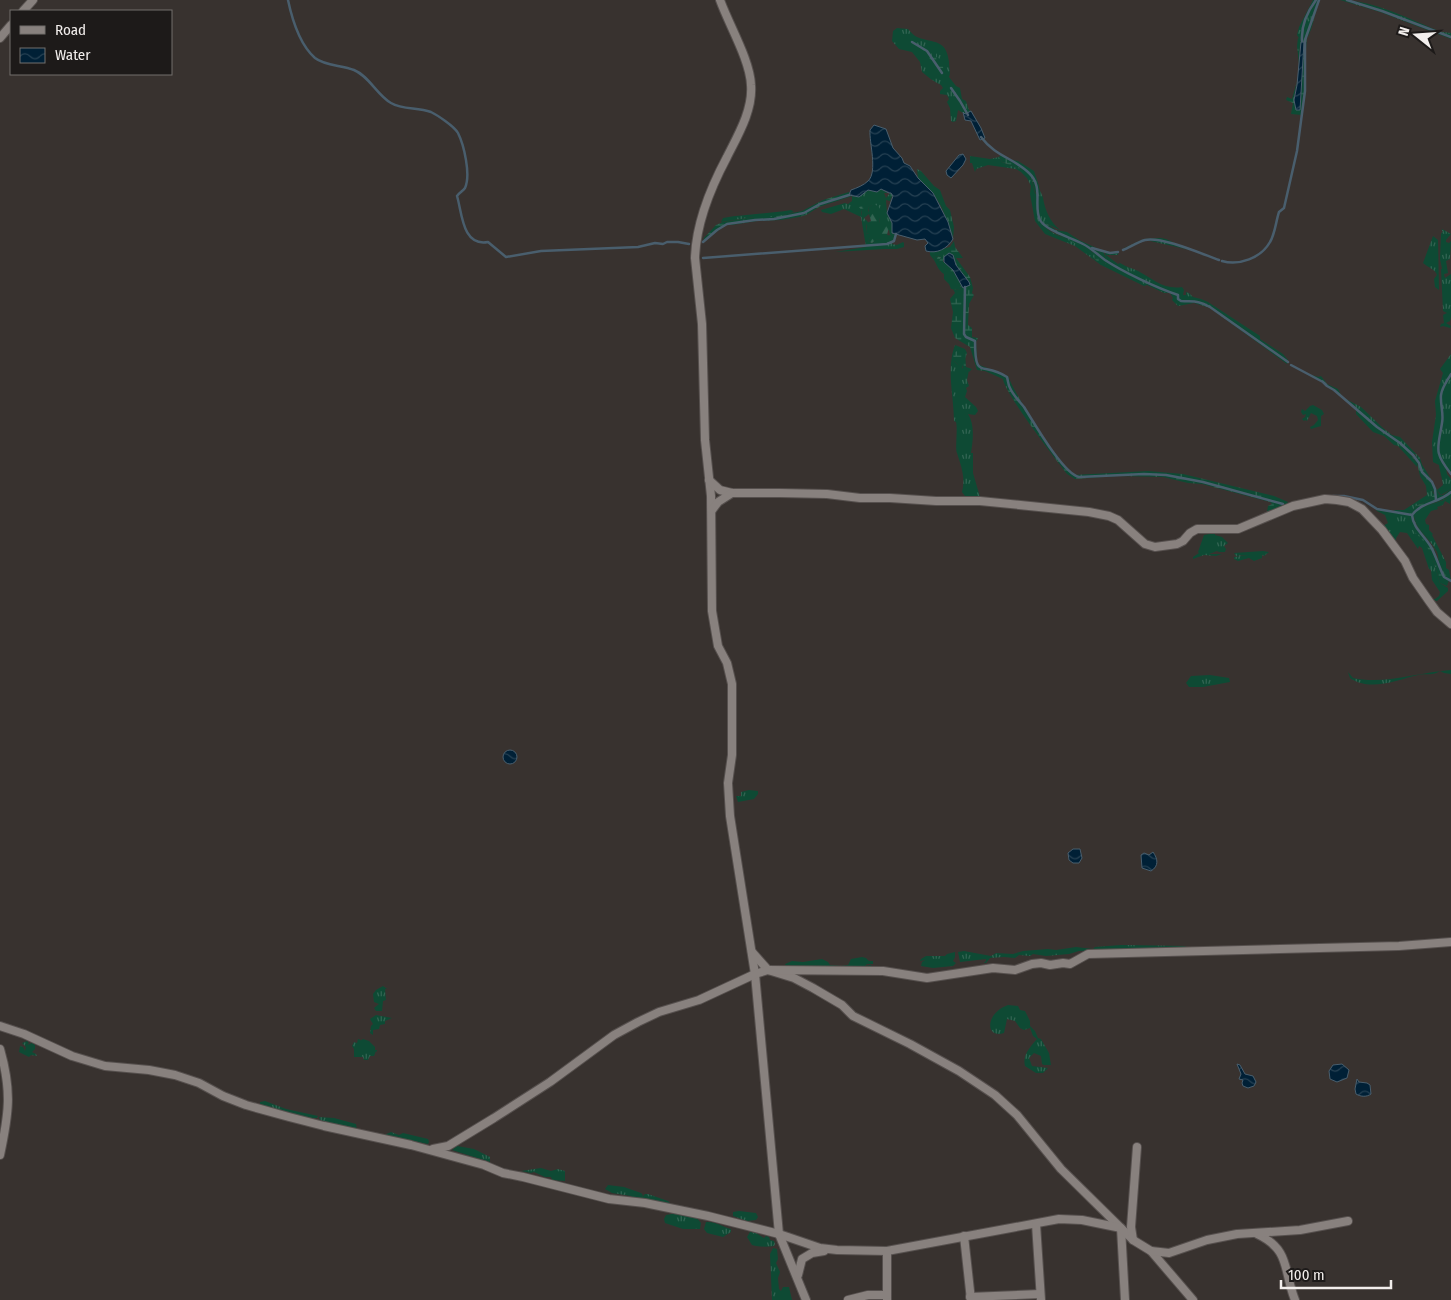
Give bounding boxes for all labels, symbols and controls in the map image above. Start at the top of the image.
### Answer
legend [10,10,172,75]
north arrow [1391,10,1441,60]
text: Road [55,21,86,39]
text: N [1395,25,1413,38]
text: Water [55,46,91,64]
scale bar [1281,1258,1391,1290]
text: 100 m [1288,1266,1325,1284]

